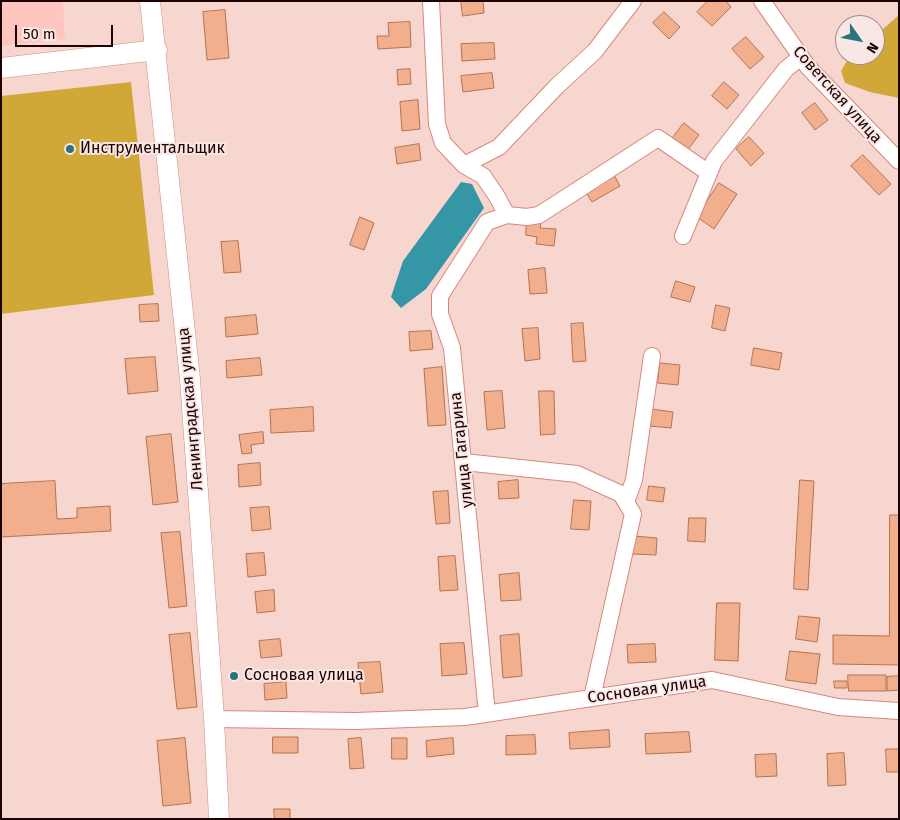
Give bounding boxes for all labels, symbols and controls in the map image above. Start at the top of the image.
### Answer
scale bar [18,15,115,47]
north arrow [835,15,885,65]
text: 50 m [23,25,56,43]
text: N [863,39,882,56]
street label: Советская улица [788,42,886,148]
place label: Инструментальщик [80,139,225,159]
marker: Инструментальщик [64,143,76,155]
street label: Ленинградская улица [174,327,208,491]
street label: улица Гагарина [446,391,478,509]
place label: Сосновая улица [244,666,364,686]
marker: Сосновая улица [228,670,240,682]
street label: Сосновая улица [586,672,708,708]

